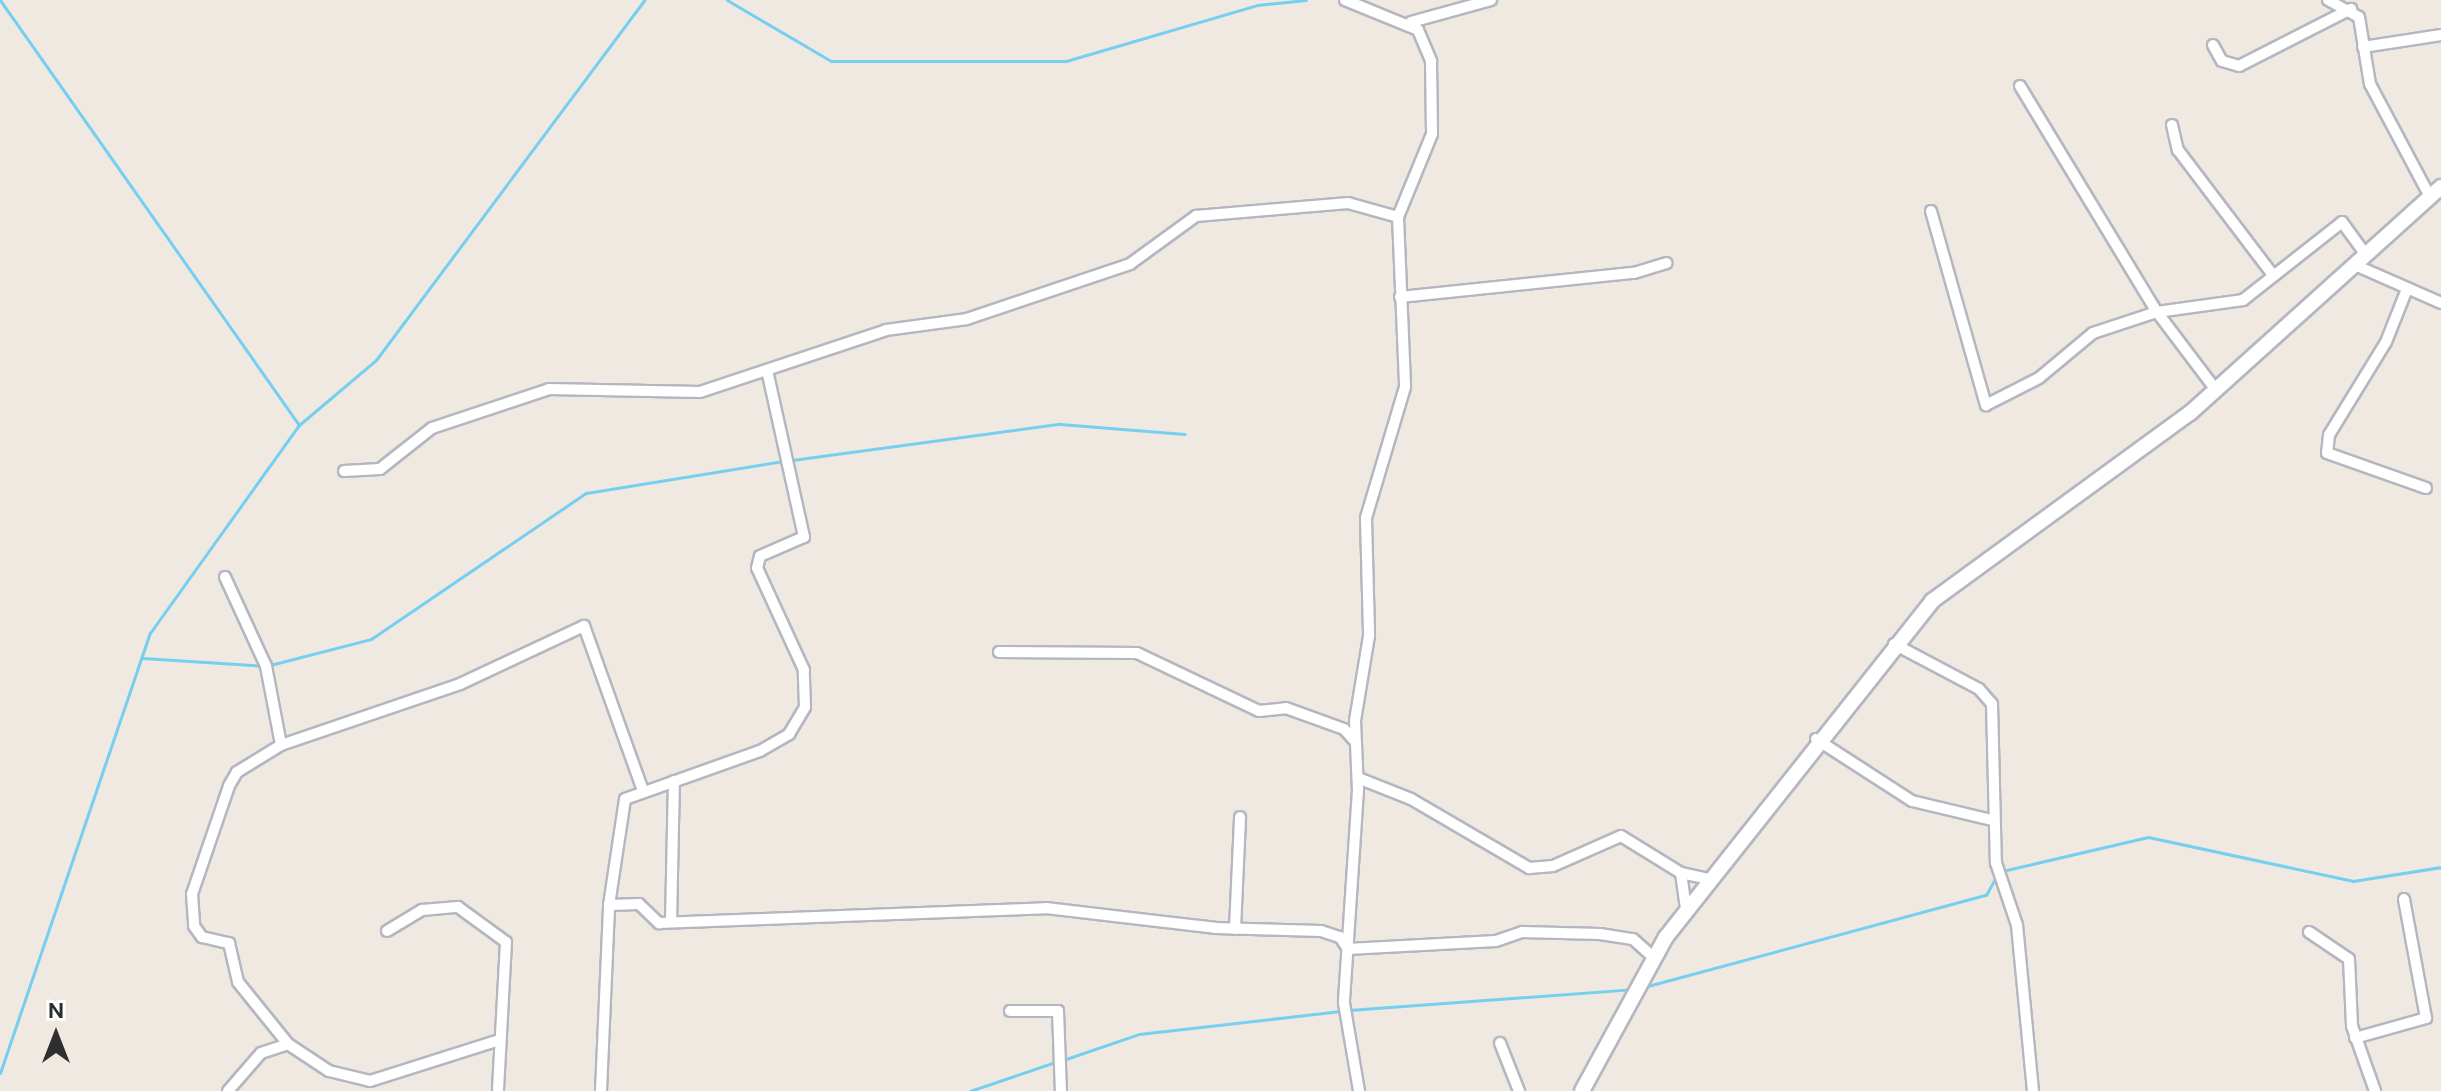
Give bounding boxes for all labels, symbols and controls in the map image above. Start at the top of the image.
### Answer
north arrow [16,995,96,1075]
text: N [48,996,64,1025]

